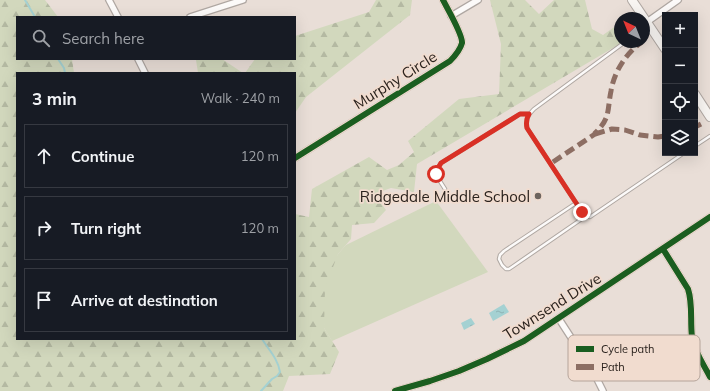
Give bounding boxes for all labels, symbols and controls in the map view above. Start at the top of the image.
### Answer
north arrow [614,12,650,48]
map controls [662,12,698,156]
button: + [662,12,698,48]
search box [16,16,296,60]
icon: search [30,27,52,49]
text: Search here [62,29,144,48]
street label: Murphy Circle [350,47,440,113]
button: − [662,48,698,84]
button: locate [662,84,698,120]
text: 3 min [32,88,77,109]
text: Walk · 240 m [201,90,280,106]
button: layers [662,120,698,156]
icon: ahead [33,145,55,167]
text: Continue [71,147,134,166]
text: 120 m [241,148,279,164]
route start [427,165,445,183]
place label: Ridgedale Middle School [360,187,530,206]
marker: Ridgedale Middle School [533,191,543,201]
route end [573,203,591,221]
icon: right [33,217,55,239]
text: Turn right [71,219,141,238]
text: 120 m [241,220,279,236]
street label: Townsend Drive [500,268,604,344]
icon: arrive [33,289,55,311]
text: Arrive at destination [71,291,218,310]
legend [568,335,700,381]
text: Cycle path [601,342,654,356]
text: Path [601,360,625,374]

